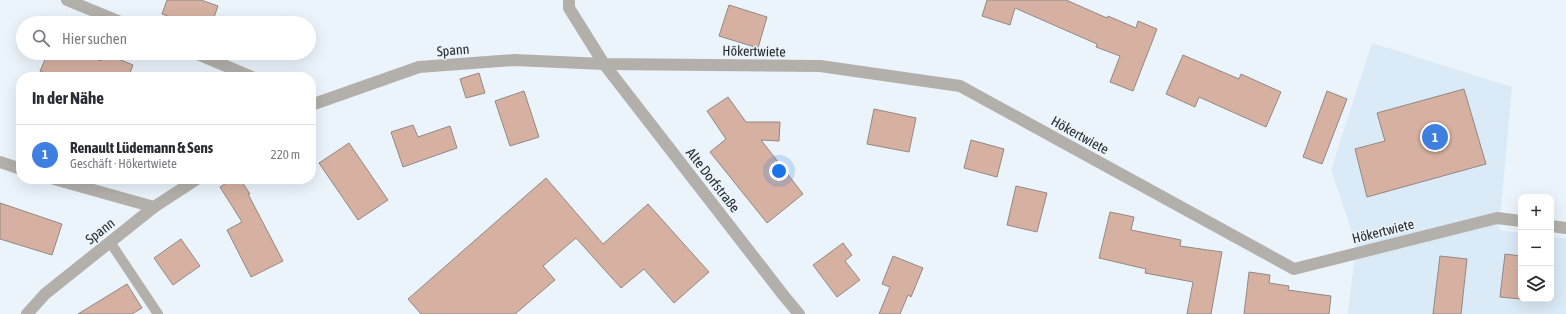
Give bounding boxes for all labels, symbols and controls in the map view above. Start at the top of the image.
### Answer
search box [16,16,316,60]
icon: search [30,27,52,49]
text: Hier suchen [62,30,127,47]
street label: Spann [436,41,470,59]
street label: Hökertwiete [722,42,786,60]
text: In der Nähe [32,88,104,108]
street label: Hökertwiete [1049,113,1111,157]
pin: 1 [1422,122,1448,152]
text: Renault Lüdemann & Sens [70,139,213,156]
street label: Alte Dorfstraße [683,145,743,215]
text: 1 [42,147,48,162]
text: 220 m [271,147,300,162]
text: Geschäft · Hökertwiete [70,156,177,171]
your location [769,161,789,181]
map controls [1518,194,1554,302]
button: + [1518,194,1554,230]
street label: Spann [82,215,118,247]
street label: Hökertwiete [1350,216,1416,246]
button: − [1518,230,1554,266]
button: layers [1518,266,1554,302]

